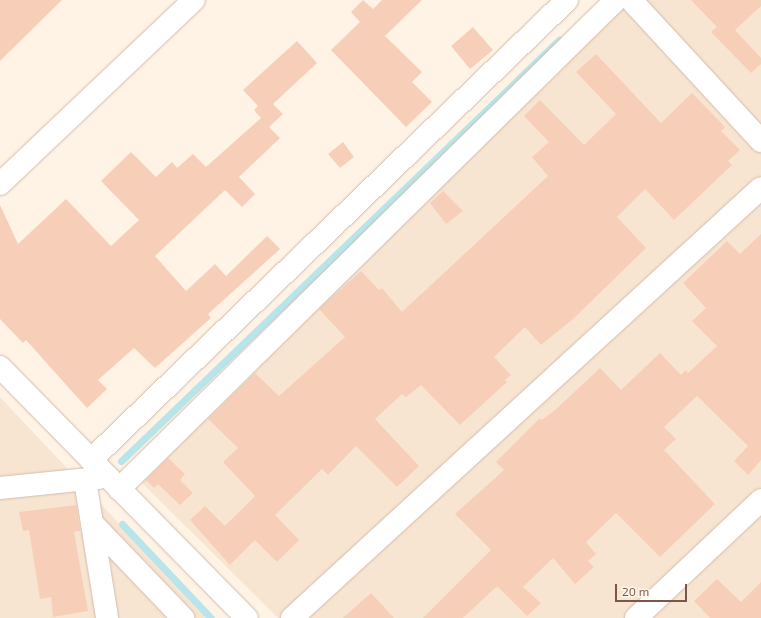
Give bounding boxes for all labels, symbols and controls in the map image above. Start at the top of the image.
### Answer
scale bar [617,576,689,602]
text: 20 m [622,584,649,598]

